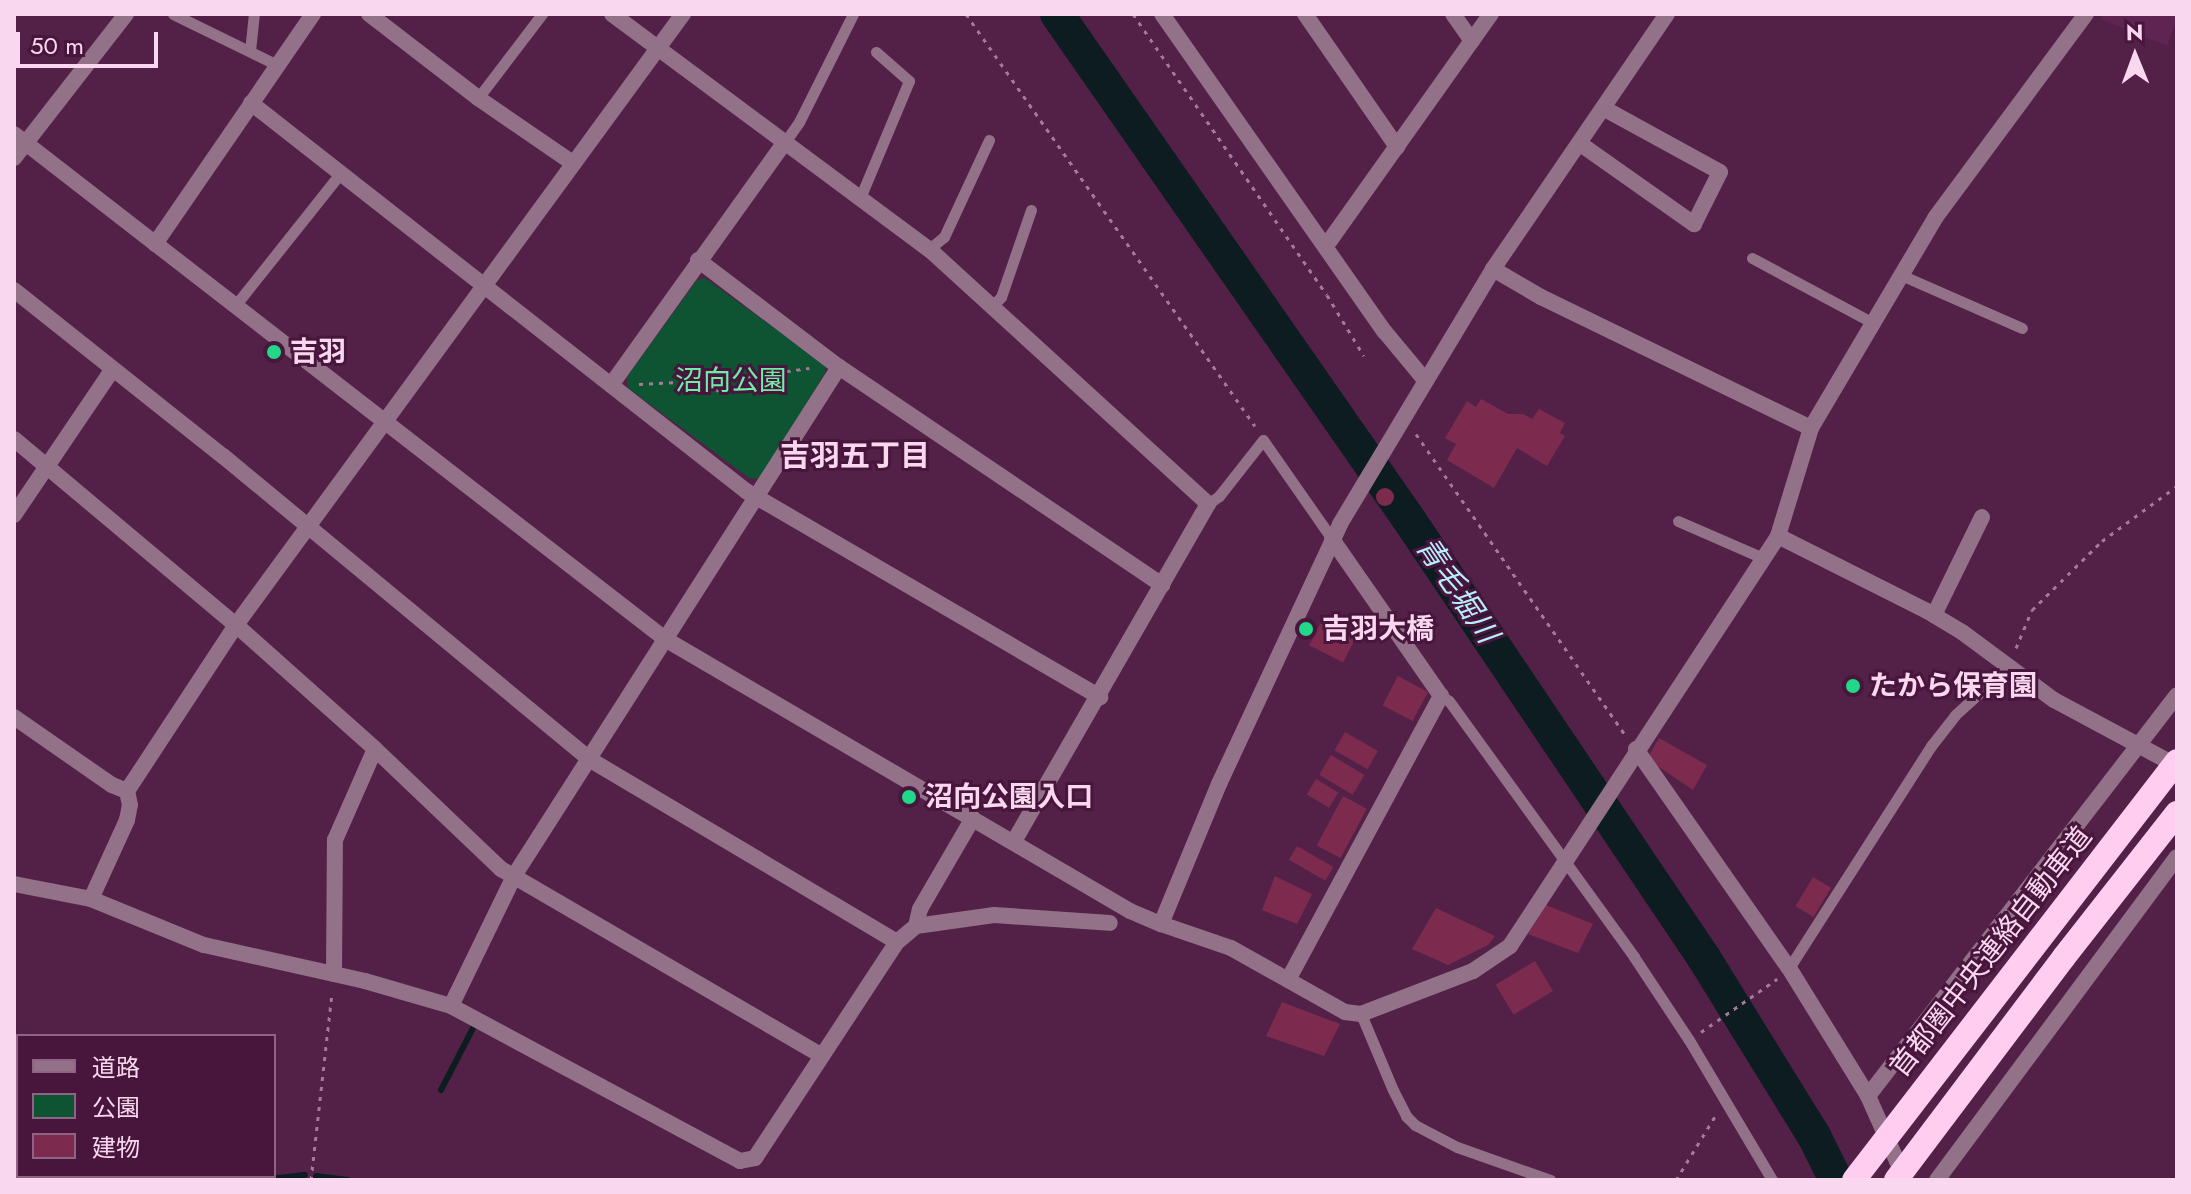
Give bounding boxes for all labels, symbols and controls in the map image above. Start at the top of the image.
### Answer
scale bar [20,16,162,66]
north arrow [2095,16,2175,96]
text: N [2126,16,2144,48]
text: 50 m [30,28,84,63]
place label: 吉羽 [290,335,346,369]
marker: 吉羽 [265,343,283,361]
park label: 沼向公園 [675,364,787,398]
district label: 吉羽五丁目 [780,438,930,474]
water label: 青毛堀川 [1409,530,1505,650]
place label: 吉羽大橋 [1322,612,1434,646]
marker: 吉羽大橋 [1297,620,1315,638]
place label: たから保育園 [1869,669,2037,703]
marker: たから保育園 [1844,677,1862,695]
place label: 沼向公園入口 [925,780,1093,814]
marker: 沼向公園入口 [900,788,918,806]
street label: 首都圏中央連絡自動車道 [1883,820,2099,1084]
legend [16,1034,276,1178]
text: 道路 [92,1050,140,1085]
text: 公園 [92,1090,140,1125]
text: 建物 [92,1130,140,1165]

